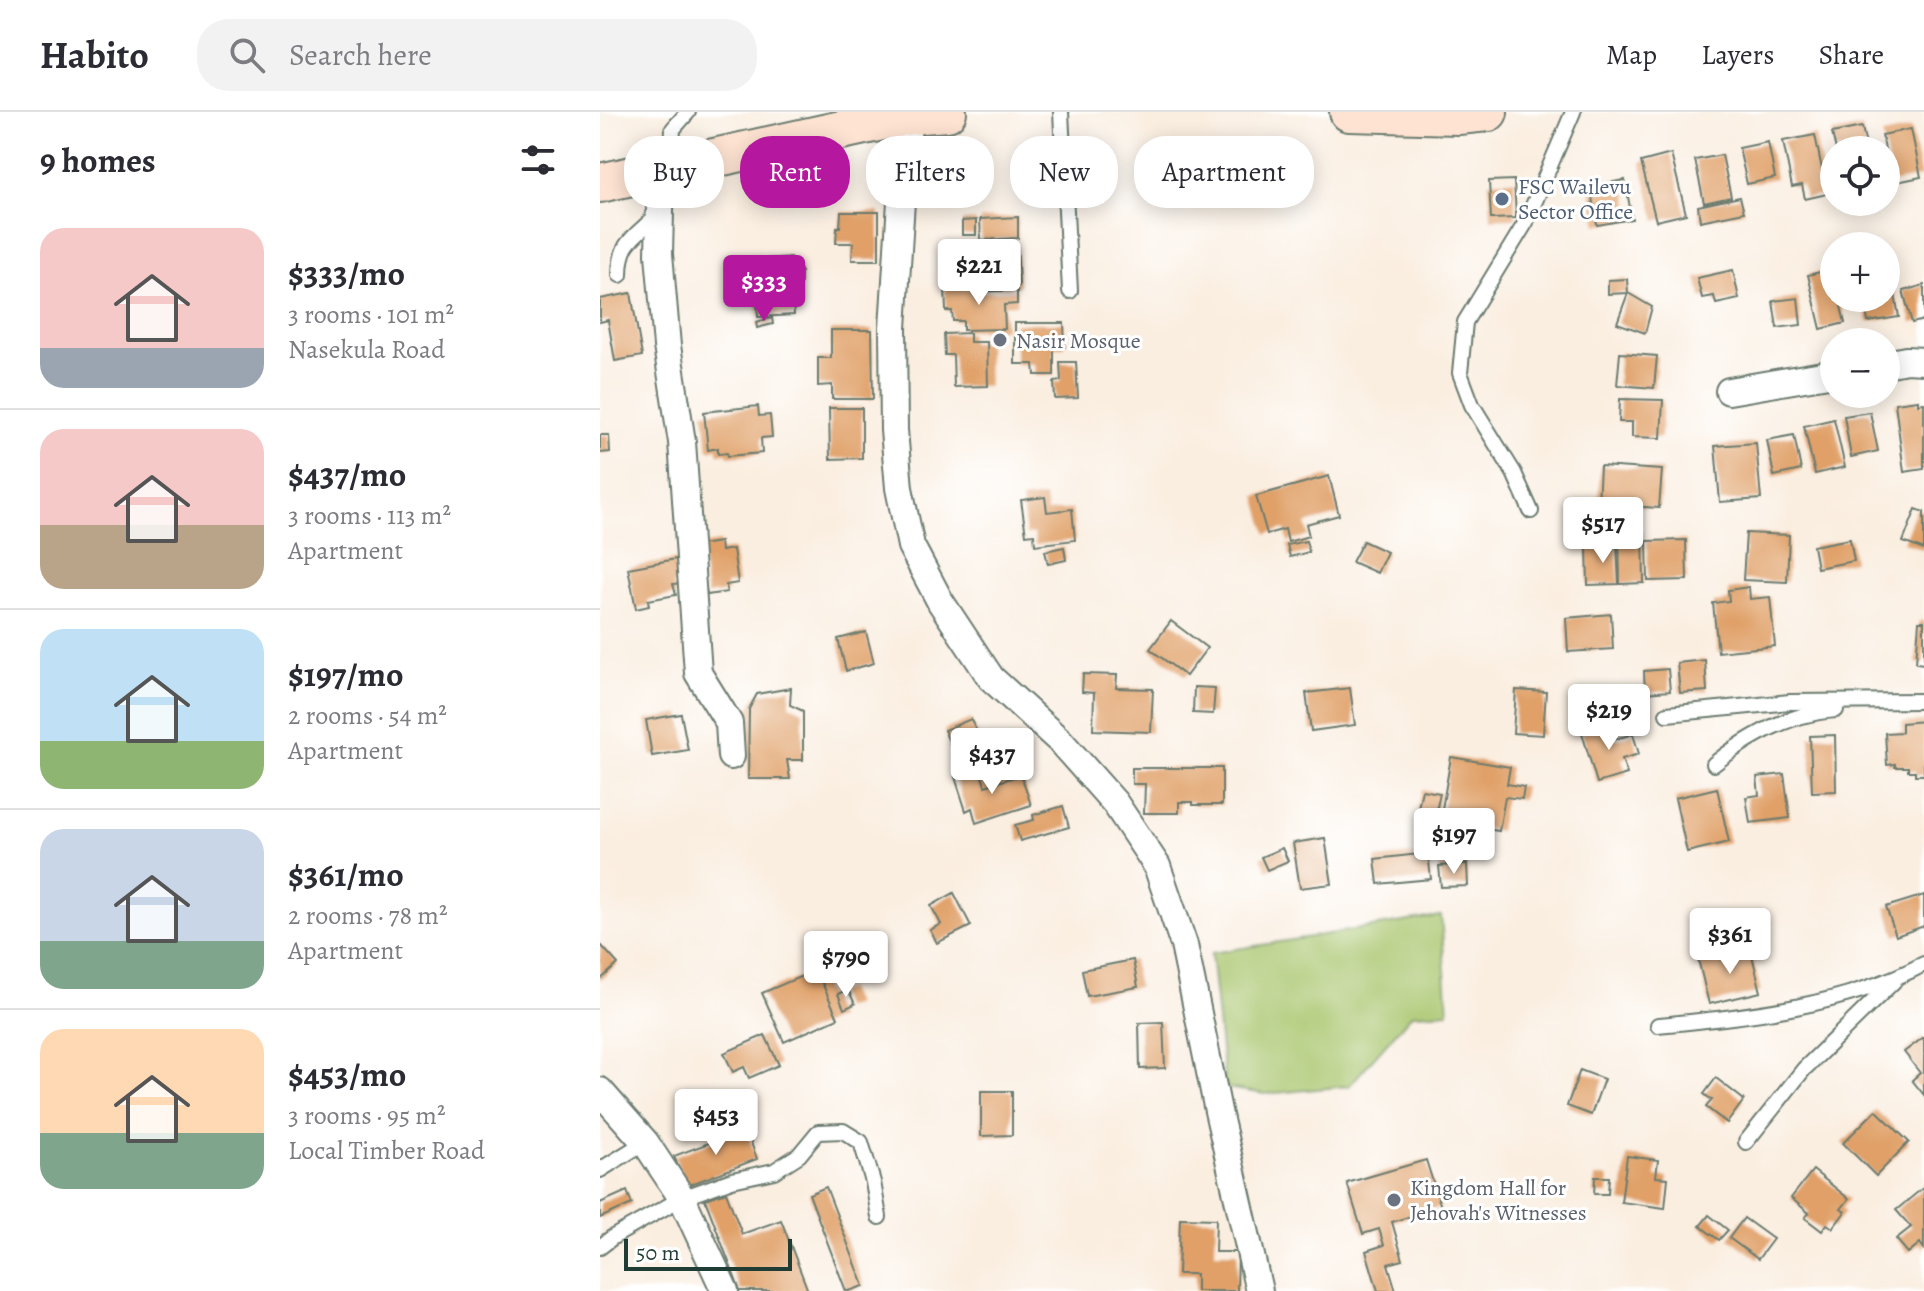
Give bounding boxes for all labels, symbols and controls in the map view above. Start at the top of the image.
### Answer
search box [197,19,757,91]
text: Habito [40,29,149,81]
icon: search [225,33,269,77]
text: Search here [289,35,432,75]
text: Map [1606,36,1657,74]
text: Layers [1701,36,1774,74]
text: Share [1818,36,1884,74]
chip: Buy [624,136,724,208]
chip: Rent [740,136,850,208]
chip: Filters [866,136,994,208]
chip: New [1010,136,1118,208]
chip: Apartment [1134,136,1314,208]
map controls [1820,136,1900,408]
button: locate [1820,136,1900,216]
text: 9 homes [40,137,156,184]
icon: filters [516,138,560,182]
place label: FSC Wailevu Sector Office [1518,172,1633,227]
marker: FSC Wailevu Sector Office [1493,190,1511,208]
button: + [1820,232,1900,312]
pin: $221 [932,239,1026,307]
text: $221 [956,247,1002,282]
text: $333/mo [288,250,405,297]
pin: $333 [717,255,811,323]
icon: home [104,260,200,356]
text: $333 [741,263,787,298]
text: 3 rooms · 101 m² [288,297,454,332]
place label: Nasir Mosque [1016,326,1141,356]
button: − [1820,328,1900,408]
marker: Nasir Mosque [991,331,1009,349]
text: Nasekula Road [288,332,445,367]
text: $437/mo [288,451,406,498]
icon: home [104,461,200,557]
pin: $517 [1556,497,1650,565]
text: 3 rooms · 113 m² [288,498,451,533]
text: $517 [1581,505,1625,540]
text: Apartment [288,533,403,568]
text: $197/mo [288,651,404,698]
icon: home [104,661,200,757]
pin: $219 [1562,684,1656,752]
text: $219 [1586,692,1632,727]
text: 2 rooms · 54 m² [288,698,447,733]
pin: $437 [945,728,1039,796]
text: Apartment [288,733,403,768]
text: $437 [969,736,1015,771]
pin: $197 [1407,808,1501,876]
text: $197 [1432,816,1476,851]
text: $361/mo [288,851,404,898]
icon: home [104,861,200,957]
text: 2 rooms · 78 m² [288,898,447,933]
pin: $361 [1683,908,1777,976]
text: $361 [1708,916,1752,951]
pin: $790 [799,931,893,999]
text: Apartment [288,933,403,968]
text: $790 [822,939,870,974]
text: $453/mo [288,1051,406,1098]
icon: home [104,1061,200,1157]
pin: $453 [669,1089,763,1157]
text: $453 [693,1097,739,1132]
text: 3 rooms · 95 m² [288,1098,445,1133]
text: Local Timber Road [288,1133,485,1168]
place label: Kingdom Hall for Jehovah's Witnesses [1410,1173,1587,1228]
marker: Kingdom Hall for Jehovah's Witnesses [1385,1191,1403,1209]
scale bar [624,1235,792,1271]
text: 50 m [636,1238,680,1268]

